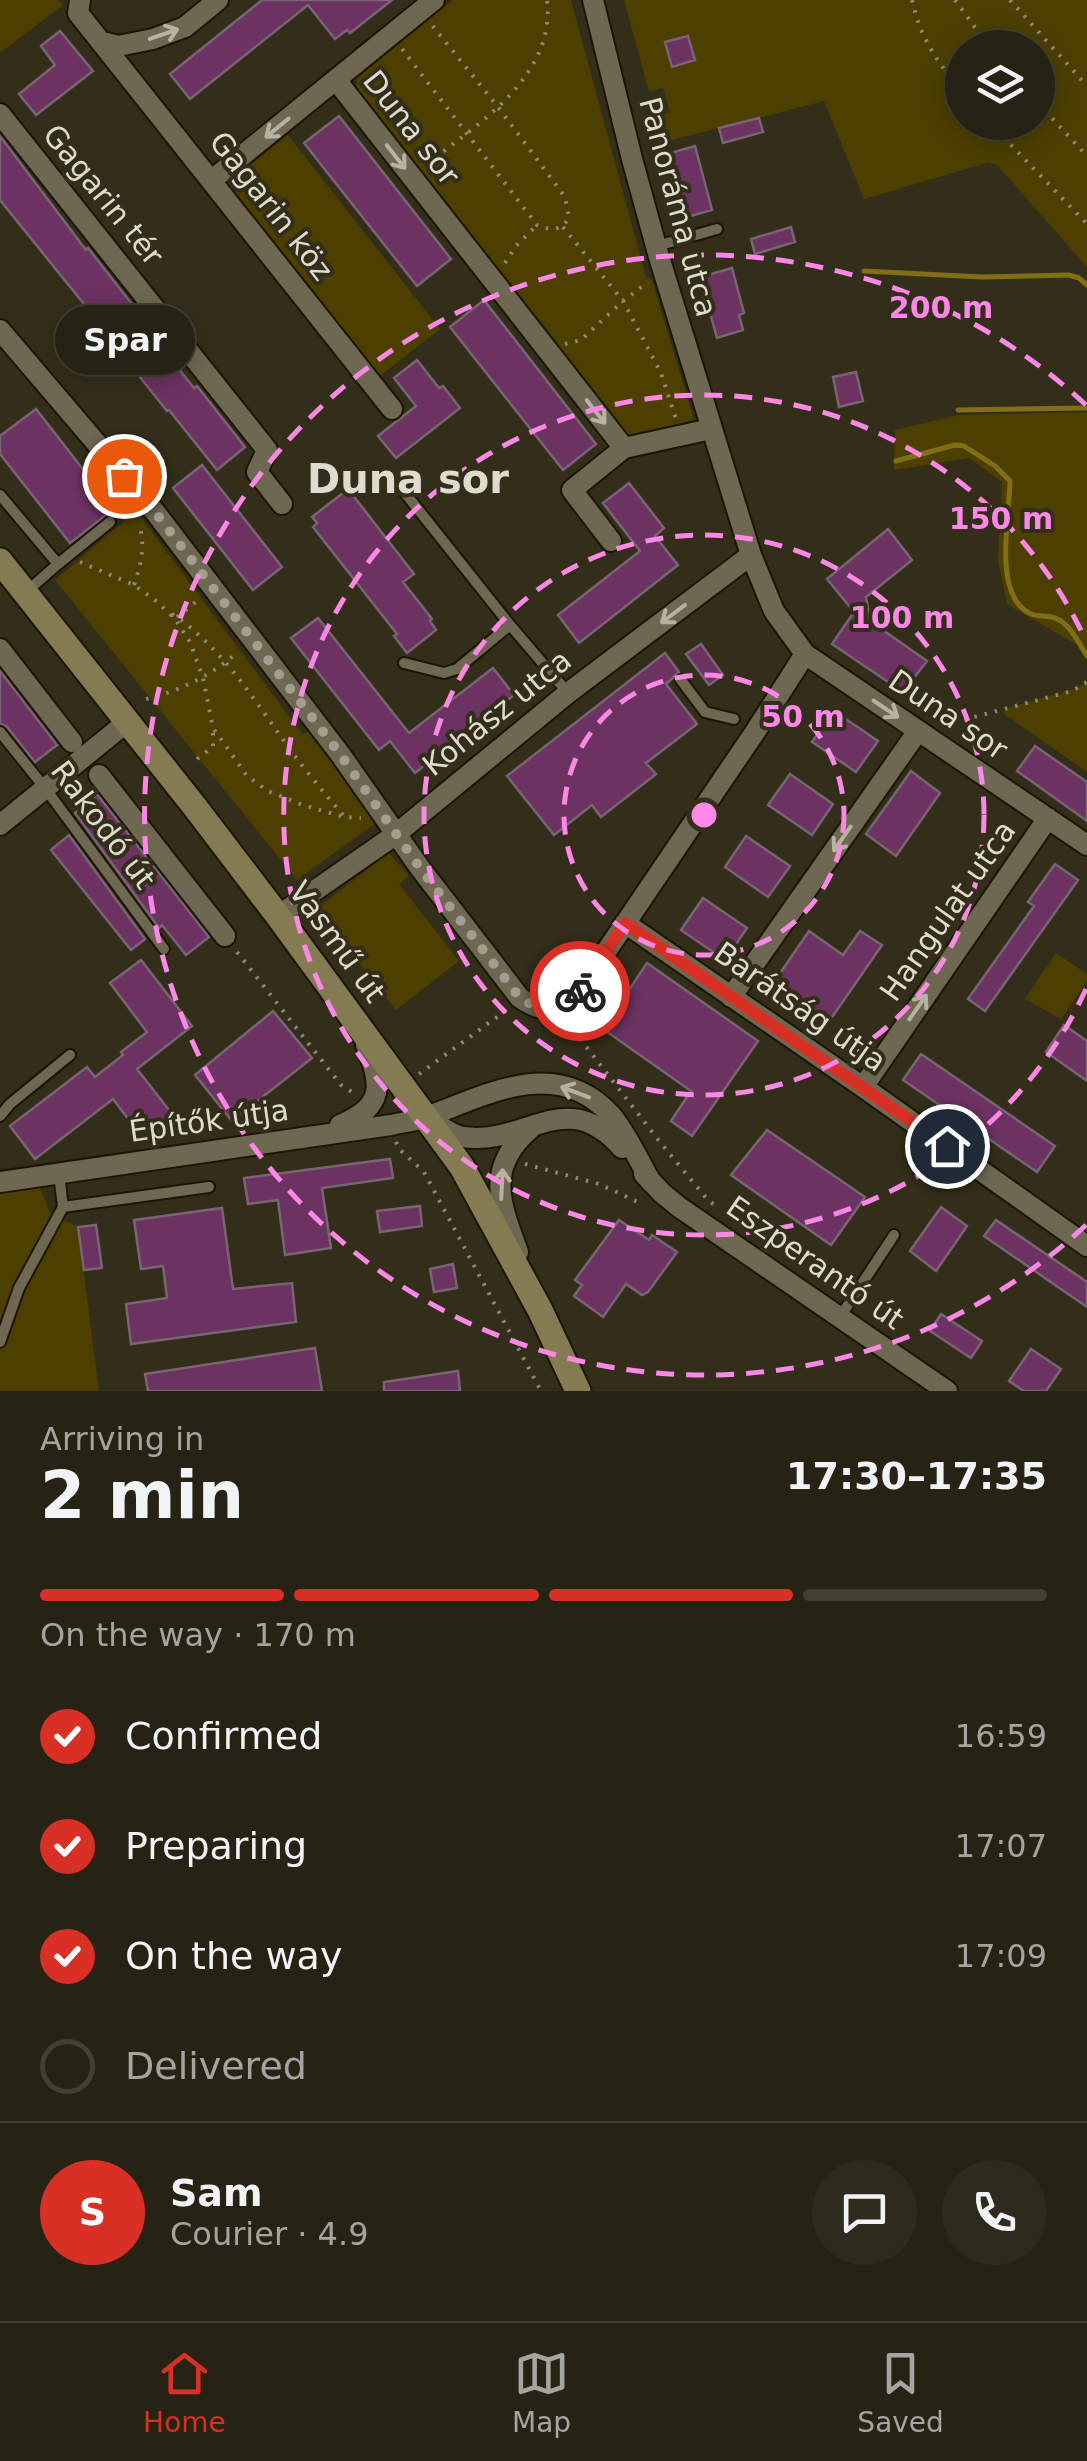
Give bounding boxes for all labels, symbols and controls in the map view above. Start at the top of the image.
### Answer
one-way arrow [148,24,180,42]
map controls [945,30,1055,140]
button: layers [945,30,1055,140]
street label: Duna sor [356,64,467,192]
street label: Panoráma utca [632,93,725,321]
street label: Gagarin tér [36,117,171,273]
one-way arrow [264,117,291,138]
street label: Gagarin köz [203,125,340,287]
one-way arrow [385,143,406,170]
text: 200 m [889,290,993,325]
callout: Spar [54,306,194,376]
text: Spar [83,321,167,359]
one-way arrow [585,399,607,425]
pin [82,434,167,519]
icon: bag [97,449,152,504]
district label: Duna sor [307,456,509,502]
text: 150 m [949,501,1053,536]
text: 100 m [850,600,954,635]
one-way arrow [660,603,687,624]
street label: Kohász utca [416,642,578,783]
street label: Duna sor [882,662,1015,767]
one-way arrow [871,698,899,719]
text: 50 m [761,699,845,734]
street label: Rakodó út [44,754,163,896]
centre of rings [686,797,722,833]
street label: Hangulat utca [873,814,1023,1007]
one-way arrow [832,825,853,852]
street label: Vasmű út [282,874,393,1009]
street label: Barátság útja [708,934,893,1079]
courier [530,941,630,1041]
icon: bike [553,964,608,1019]
one-way arrow [907,993,928,1021]
one-way arrow [560,1081,591,1099]
street label: Építők útja [127,1092,291,1149]
pin [905,1104,990,1189]
icon: home [920,1119,975,1174]
one-way arrow [493,1169,512,1201]
street label: Eszperantó út [720,1189,911,1337]
text: Arriving in [40,1420,204,1458]
text: 17:30–17:35 [786,1454,1047,1498]
text: 2 min [40,1458,244,1533]
text: On the way · 170 m [40,1616,356,1654]
icon: check [40,1709,95,1764]
text: Confirmed [125,1714,322,1758]
text: 16:59 [955,1717,1047,1755]
icon: check [40,1819,95,1874]
text: Preparing [125,1824,307,1868]
text: 17:07 [955,1827,1047,1865]
icon: check [40,1929,95,1984]
text: On the way [125,1934,342,1978]
text: 17:09 [955,1937,1047,1975]
text: Delivered [125,2044,307,2088]
button: chat [812,2160,917,2265]
button: phone [942,2160,1047,2265]
text: Sam [170,2171,263,2215]
text: S [79,2190,106,2234]
text: Courier · 4.9 [170,2215,369,2253]
tab: Home [143,2346,226,2439]
tab: Map [512,2346,571,2439]
tab: Saved [857,2346,944,2439]

